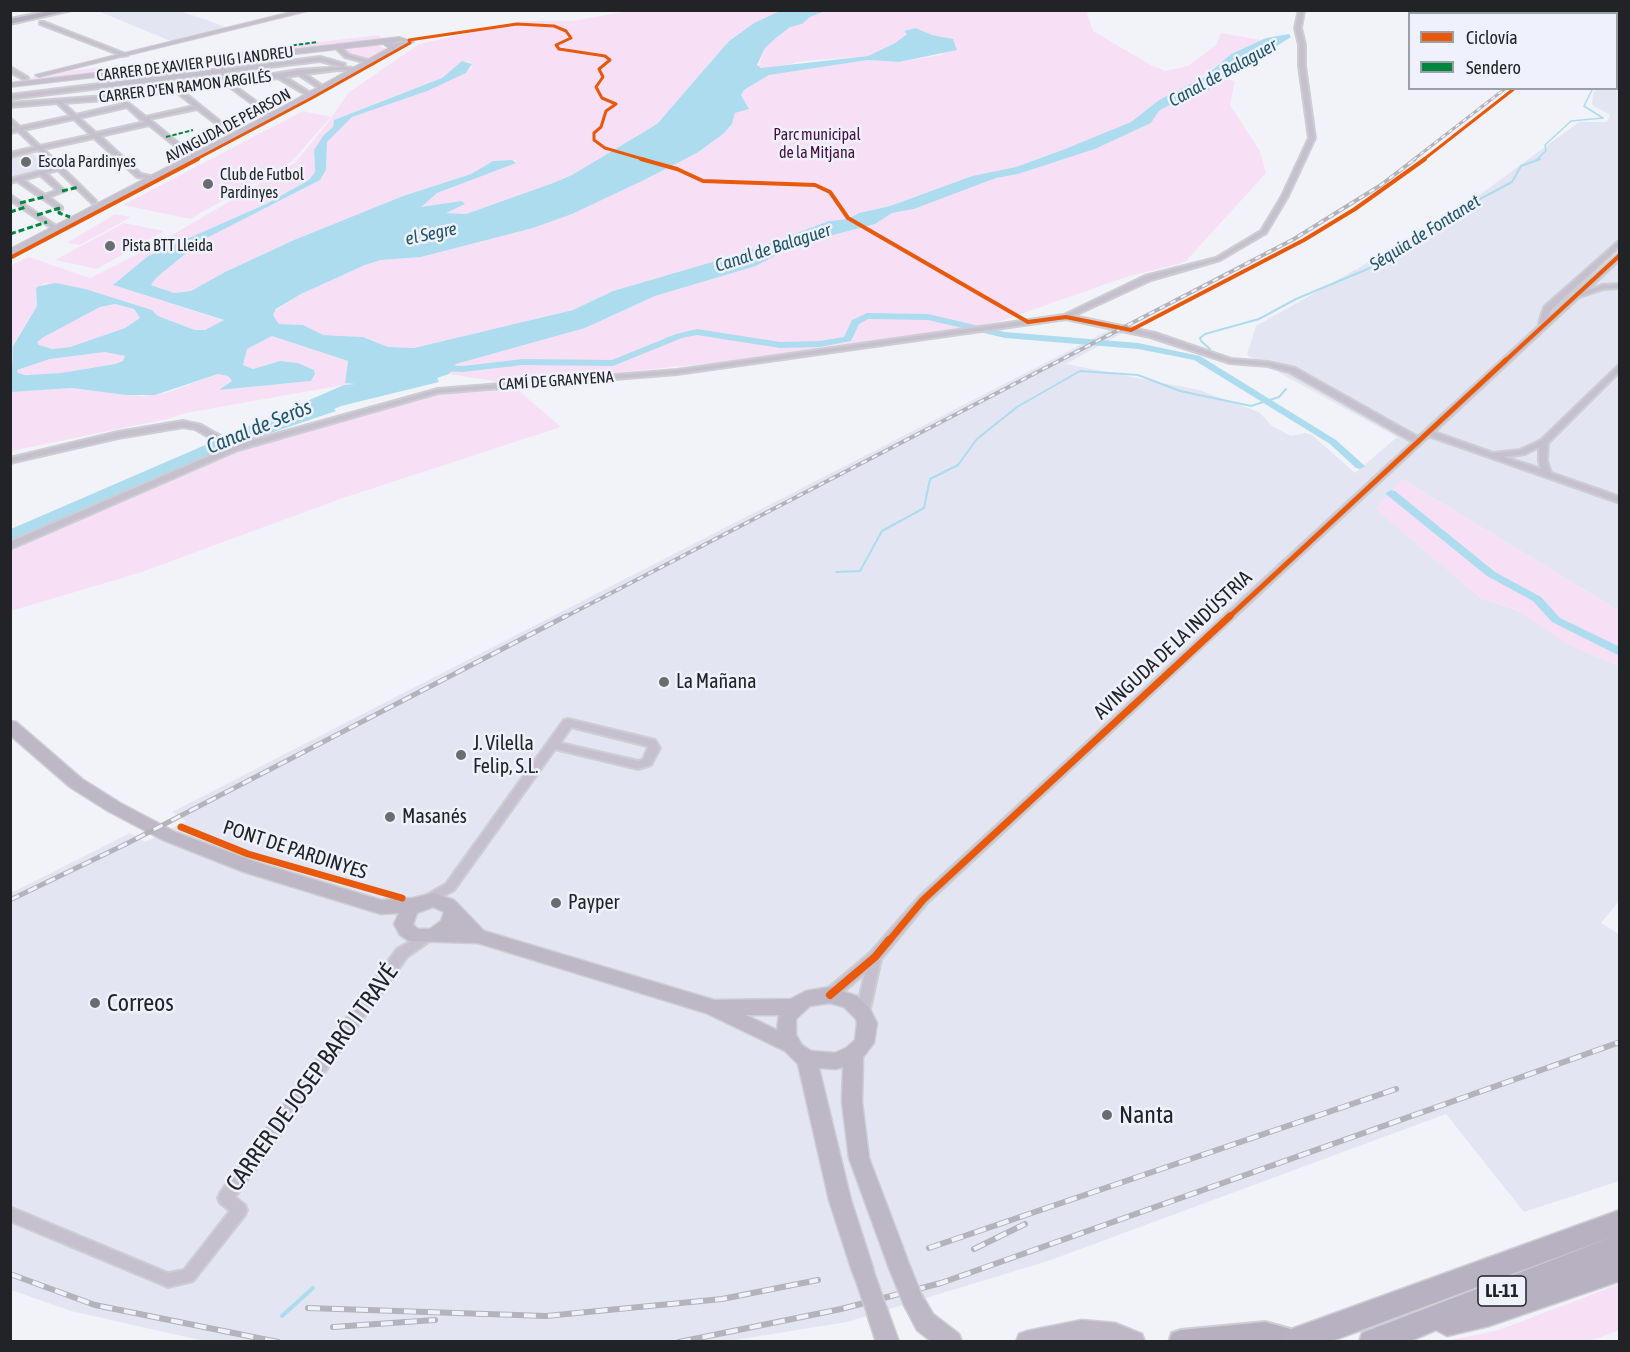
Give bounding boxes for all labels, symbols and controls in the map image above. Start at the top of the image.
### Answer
legend [1408,12,1618,90]
text: Ciclovía [1466,27,1518,48]
water label: Canal de Balaguer [1165,34,1281,112]
street label: CARRER DE XAVIER PUIG I ANDREU [95,42,295,86]
text: Sendero [1466,57,1521,78]
street label: CARRER D'EN RAMON ARGILÉS [98,67,272,107]
street label: AVINGUDA DE PEARSON [162,85,294,167]
park label: Parc municipal de la Mitjana [773,125,861,163]
place label: Escola Pardinyes [38,152,136,172]
marker: Escola Pardinyes [19,155,33,169]
place label: Club de Futbol Pardinyes [220,165,304,203]
marker: Club de Futbol Pardinyes [201,177,215,191]
water label: Séquia de Fontanet [1366,190,1484,276]
water label: el Segre [403,218,459,250]
water label: Canal de Balaguer [712,219,834,277]
place label: Pista BTT Lleida [122,236,213,256]
marker: Pista BTT Lleida [103,239,117,253]
street label: CAMÍ DE GRANYENA [498,367,614,395]
water label: Canal de Seròs [203,394,315,460]
street label: AVINGUDA DE LA INDÚSTRIA [1089,566,1257,724]
place label: La Mañana [676,670,756,694]
marker: La Mañana [657,675,671,689]
place label: J. Vilella Felip, S.L. [473,732,539,779]
marker: J. Vilella Felip, S.L. [454,748,468,762]
place label: Masanés [402,805,467,829]
marker: Masanés [383,810,397,824]
street label: PONT DE PARDINYES [220,815,370,885]
place label: Payper [568,891,619,915]
marker: Payper [549,896,563,910]
street label: CARRER DE JOSEP BARÓ I TRAVÉ [220,959,404,1197]
place label: Correos [107,989,174,1017]
marker: Correos [88,996,102,1010]
place label: Nanta [1119,1101,1174,1129]
marker: Nanta [1100,1108,1114,1122]
road number: LL-11 [1478,1276,1526,1306]

